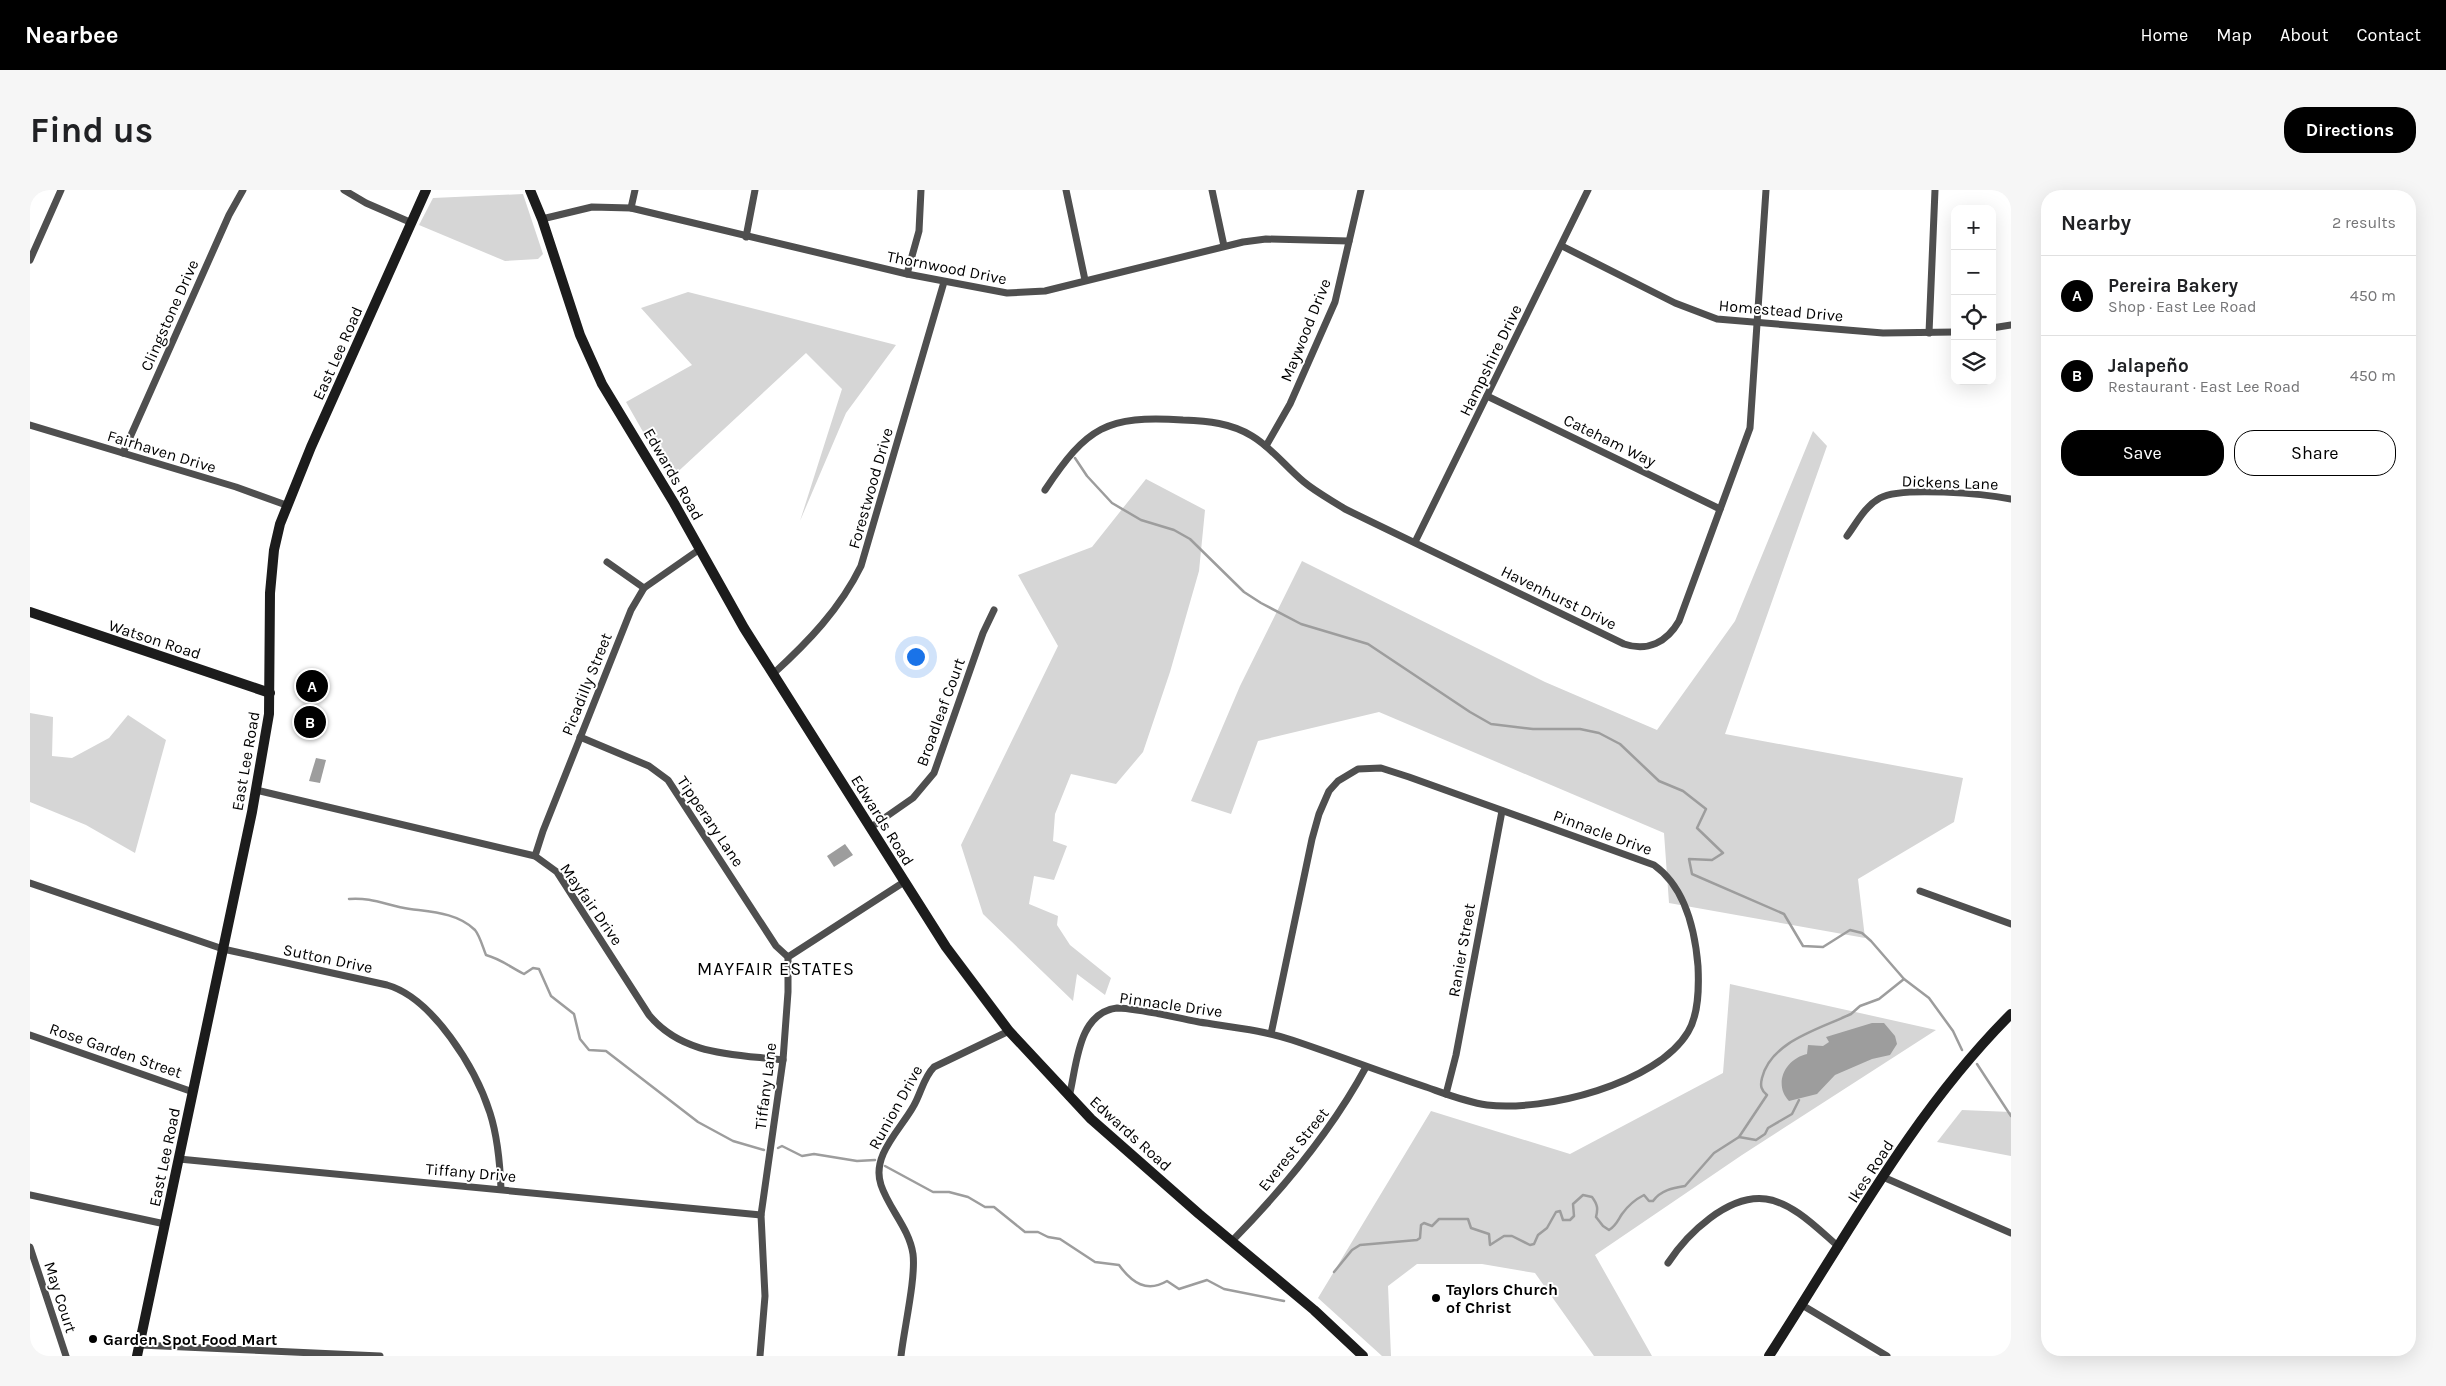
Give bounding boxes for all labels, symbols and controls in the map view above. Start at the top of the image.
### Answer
text: Nearbee [25,21,119,49]
text: Home [2140,24,2188,46]
text: Map [2216,24,2252,46]
text: About [2280,24,2329,46]
text: Contact [2357,24,2421,46]
button: Directions [2284,107,2416,153]
text: Find us [30,110,153,151]
map controls [1951,205,1996,385]
button: + [1951,205,1996,250]
text: Nearby [2061,211,2131,235]
text: 2 results [2332,213,2396,232]
street label: Thornwood Drive [885,247,1008,288]
button: − [1951,250,1996,295]
street label: Clingstone Drive [136,257,203,374]
text: Pereira Bakery [2108,275,2238,297]
street label: Maywood Drive [1276,276,1335,385]
text: A [2072,286,2082,305]
text: 450 m [2350,286,2396,305]
button: locate [1951,295,1996,340]
street label: Homestead Drive [1718,296,1844,325]
text: Shop · East Lee Road [2108,297,2256,316]
street label: Hampshire Drive [1455,301,1526,419]
street label: East Lee Road [308,303,367,403]
button: layers [1951,340,1996,385]
text: Jalapeño [2108,355,2189,377]
text: B [2072,366,2082,385]
text: 450 m [2350,366,2396,385]
text: Restaurant · East Lee Road [2108,377,2300,396]
street label: Cateham Way [1561,410,1659,471]
street label: Edwards Road [640,425,708,524]
street label: Fairhaven Drive [105,426,219,477]
street label: Forestwood Drive [844,426,897,551]
button: Save [2061,430,2224,476]
button: Share [2234,430,2396,476]
street label: Dickens Lane [1901,471,1999,494]
street label: Havenhurst Drive [1498,561,1620,634]
street label: Watson Road [106,616,203,663]
street label: Picadilly Street [557,630,616,738]
your location [903,644,929,670]
street label: Broadleaf Court [912,656,969,769]
pin: A [296,667,328,705]
pin: B [294,703,326,741]
street label: East Lee Road [227,710,264,812]
street label: Edwards Road [847,771,918,869]
street label: Tipperary Lane [673,772,748,870]
street label: Pinnacle Drive [1551,806,1655,859]
street label: Mayfair Drive [556,860,627,949]
street label: Ranier Street [1444,902,1479,998]
street label: Sutton Drive [281,940,374,977]
district label: MAYFAIR ESTATES [697,958,855,980]
street label: Pinnacle Drive [1118,988,1224,1021]
street label: Rose Garden Street [47,1019,185,1082]
street label: Tiffany Lane [751,1041,780,1131]
street label: Runion Drive [864,1062,926,1153]
street label: Edwards Road [1086,1092,1175,1175]
street label: Everest Street [1254,1104,1333,1195]
street label: East Lee Road [145,1106,184,1208]
street label: Ikes Road [1843,1136,1898,1206]
street label: Tiffany Drive [425,1159,517,1186]
street label: May Court [40,1259,81,1335]
place label: Taylors Church of Christ [1446,1280,1558,1317]
marker: Taylors Church of Christ [1430,1292,1442,1304]
place label: Garden Spot Food Mart [103,1330,277,1349]
marker: Garden Spot Food Mart [87,1333,99,1345]

